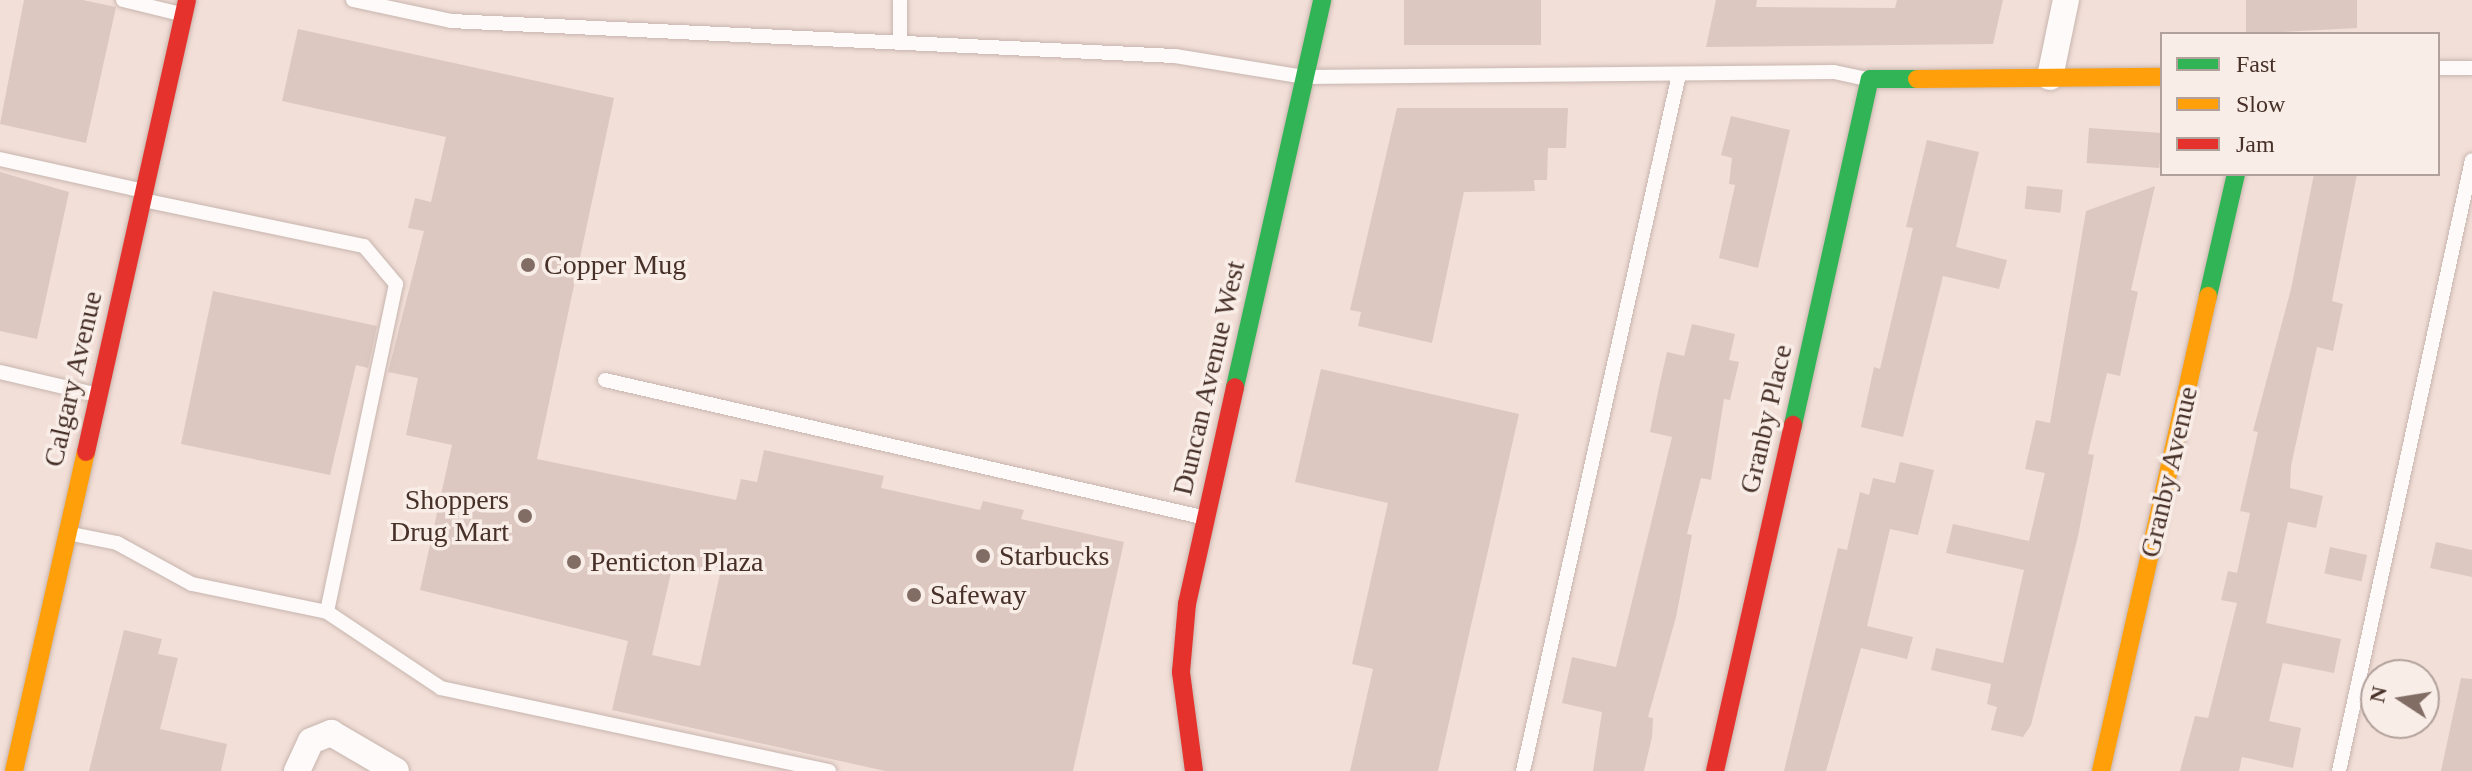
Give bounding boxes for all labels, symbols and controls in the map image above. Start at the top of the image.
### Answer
legend [2160,32,2440,176]
text: Fast [2236,51,2276,77]
text: Slow [2236,91,2285,117]
text: Jam [2236,131,2275,157]
place label: Copper Mug [544,248,686,282]
marker: Copper Mug [519,256,537,274]
street label: Duncan Avenue West [1165,257,1253,499]
street label: Calgary Avenue [36,287,110,471]
street label: Granby Place [1733,341,1799,497]
street label: Granby Avenue [2133,382,2205,562]
place label: Shoppers Drug Mart [390,483,509,549]
marker: Shoppers Drug Mart [516,507,534,525]
place label: Starbucks [999,539,1109,573]
place label: Penticton Plaza [590,545,763,579]
marker: Starbucks [974,547,992,565]
marker: Penticton Plaza [565,553,583,571]
place label: Safeway [930,578,1026,612]
marker: Safeway [905,586,923,604]
north arrow [2360,659,2440,739]
text: N [2364,684,2392,705]

